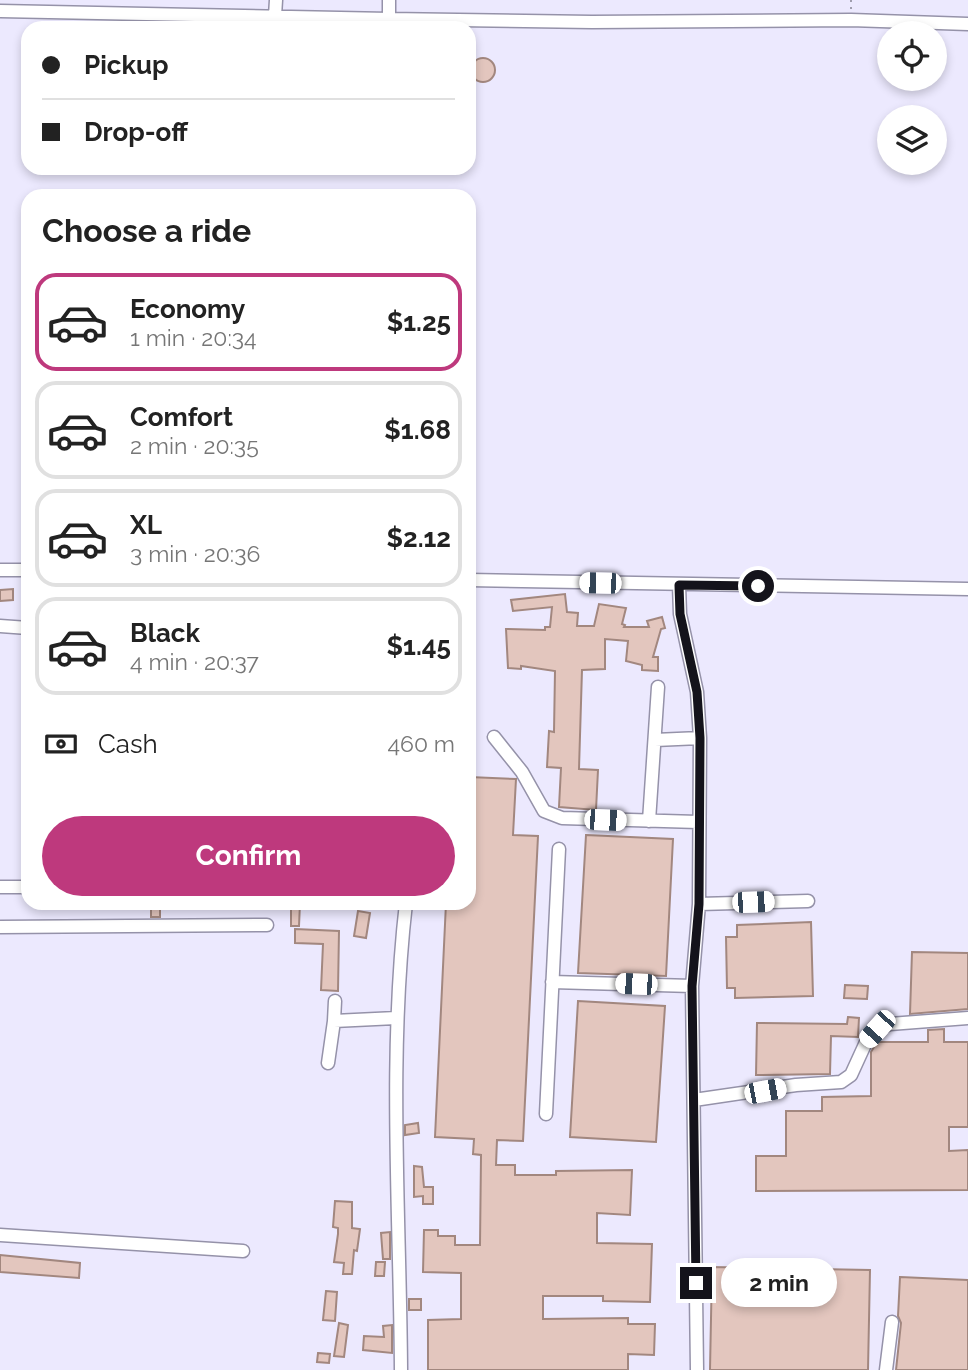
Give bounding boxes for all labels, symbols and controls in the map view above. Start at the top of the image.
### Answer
map controls [877,21,947,175]
button: locate [877,21,947,91]
text: Pickup [84,50,169,80]
button: layers [877,105,947,175]
text: Drop-off [84,117,188,147]
text: Choose a ride [42,212,251,249]
icon: car [46,291,109,354]
text: Economy [130,294,245,324]
text: $1.25 [387,307,451,337]
text: 1 min · 20:34 [130,324,257,351]
icon: car [46,399,109,462]
text: Comfort [130,402,233,432]
text: $1.68 [384,415,451,445]
text: 2 min · 20:35 [130,432,259,459]
icon: car [46,507,109,570]
text: XL [130,510,162,540]
text: $2.12 [386,523,451,553]
text: 3 min · 20:36 [130,540,260,567]
route start [742,570,774,602]
car [579,572,622,594]
icon: car [46,615,109,678]
text: Black [130,618,200,648]
text: $1.45 [387,631,451,661]
text: 4 min · 20:37 [130,648,259,675]
icon: cash [42,725,80,763]
text: Cash [98,729,158,759]
text: 460 m [387,730,455,757]
car [584,809,627,831]
button: Confirm [42,816,455,896]
car [732,891,775,913]
car [615,973,658,995]
car [856,1006,899,1052]
car [743,1077,788,1105]
callout: 2 min [720,1258,836,1308]
route end [680,1267,712,1299]
text: 2 min [749,1269,809,1296]

